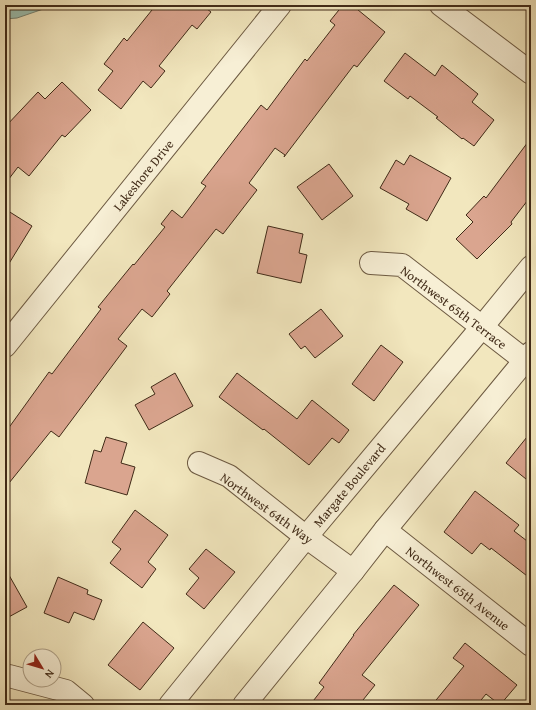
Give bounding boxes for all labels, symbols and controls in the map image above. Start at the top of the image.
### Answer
street label: Lakeshore Drive [109,135,178,215]
street label: Northwest 65th Terrace [397,261,511,354]
street label: Margate Boulevard [309,439,390,531]
street label: Northwest 64th Way [216,468,317,549]
street label: Northwest 65th Avenue [402,542,514,635]
north arrow [22,648,62,688]
text: N [41,666,58,682]

